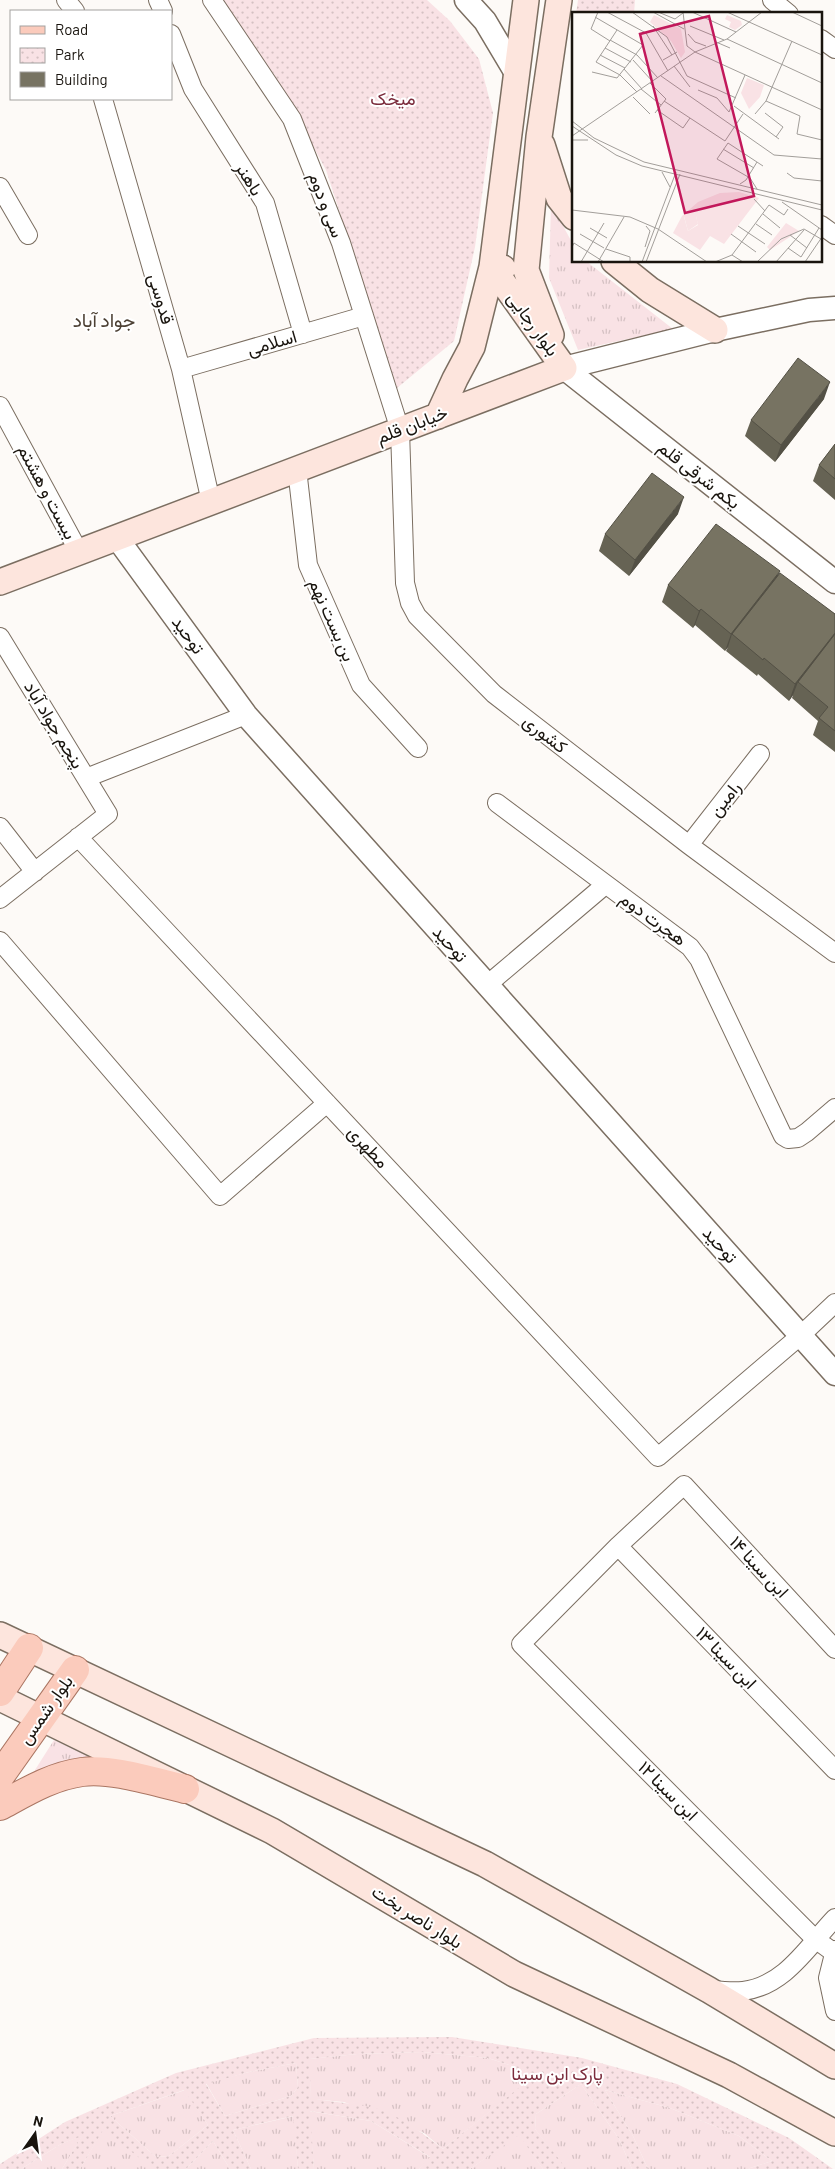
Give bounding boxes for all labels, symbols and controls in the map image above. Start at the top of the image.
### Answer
legend [10,10,172,100]
inset map [572,12,822,262]
text: Road [55,20,88,38]
text: Park [55,45,85,63]
text: Building [55,70,108,88]
park label: میخک [370,87,416,109]
street label: باهنر [230,157,269,200]
street label: سی و دوم [303,169,349,241]
street label: قدوسی [143,271,180,327]
street label: بلوار رجایی [502,287,565,361]
district label: جواد آباد [73,308,135,332]
street label: اسلامی [244,324,299,361]
street label: خیابان قلم [373,400,451,450]
street label: یکم شرقی قلم [653,435,745,515]
street label: بیست و هشتم [12,440,82,544]
street label: بن بست نهم [303,575,361,665]
street label: توحید [167,611,210,658]
street label: پنجم جواد آباد [18,677,90,773]
street label: کشوری [519,709,572,758]
street label: رامین [704,776,746,821]
street label: هجرت دوم [615,887,691,951]
street label: توحید [428,920,473,967]
street label: مطهری [343,1120,394,1173]
street label: توحید [698,1221,743,1268]
street label: ابن سینا ۱۴ [725,1531,794,1603]
street label: ابن سینا ۱۳ [691,1622,762,1694]
street label: بلوار شمس [13,1670,78,1749]
street label: ابن سینا ۱۲ [633,1756,703,1826]
street label: بلوار ناصر بخت [368,1880,467,1954]
park label: پارک ابن سینا [511,2062,603,2086]
north arrow [10,2109,60,2159]
text: N [32,2112,45,2130]

